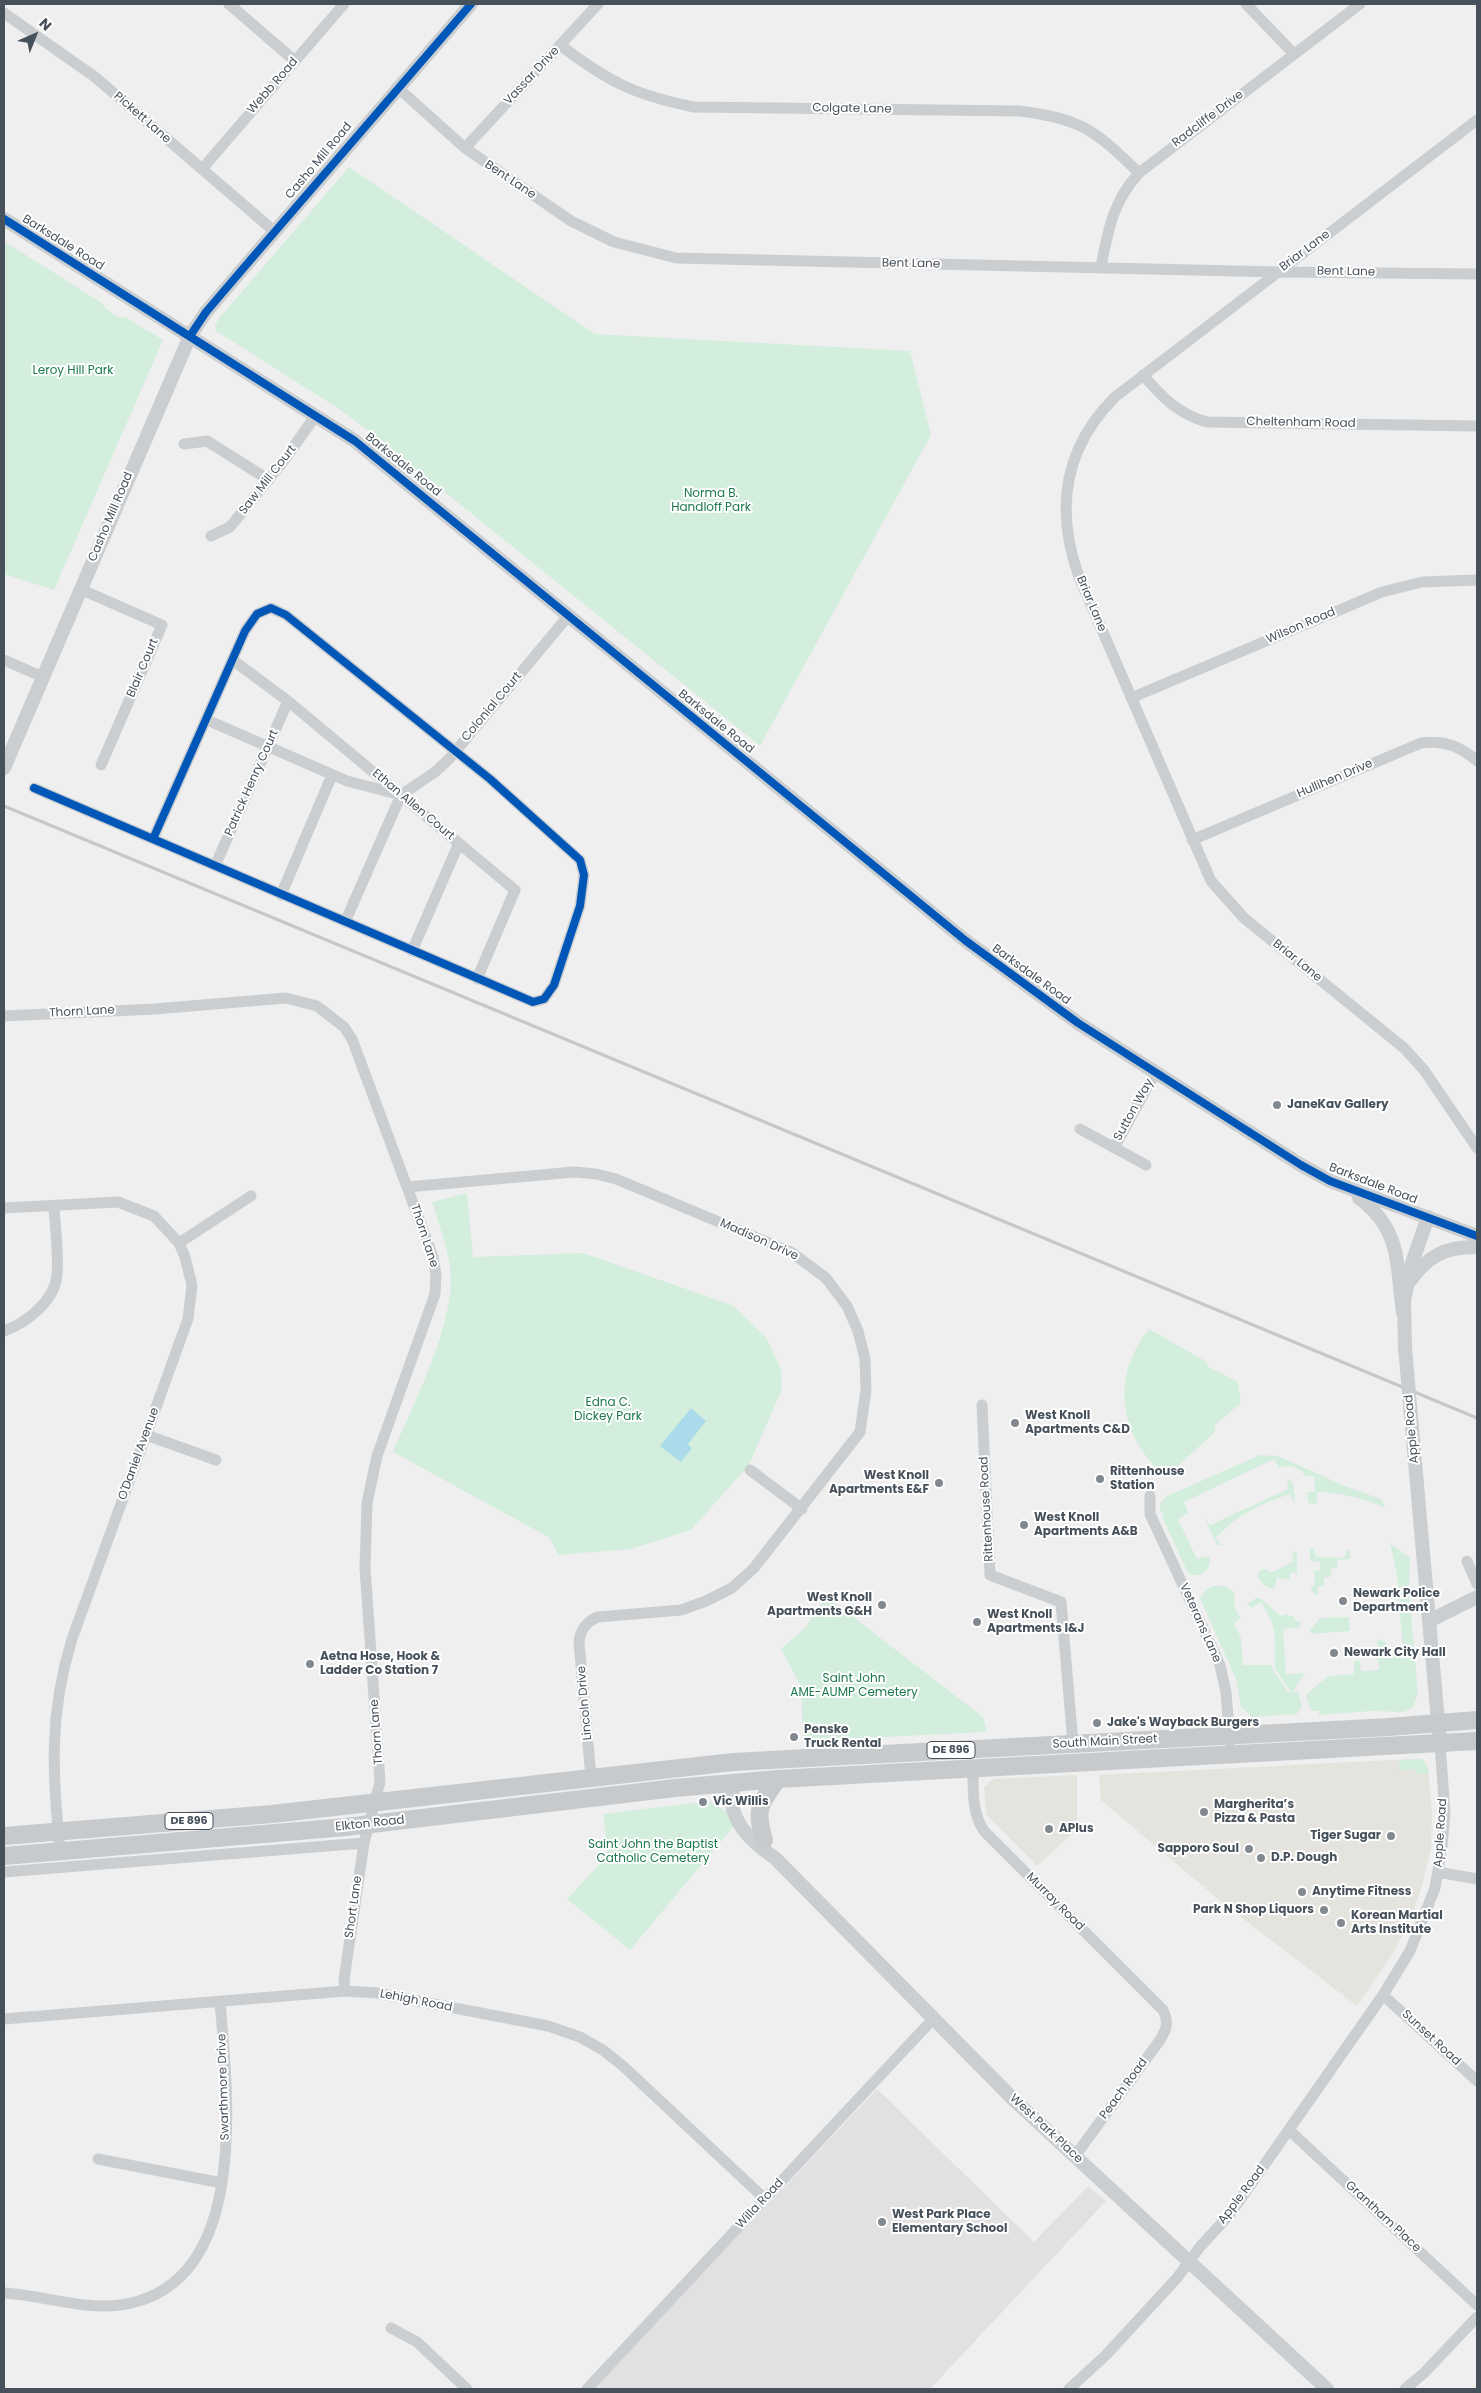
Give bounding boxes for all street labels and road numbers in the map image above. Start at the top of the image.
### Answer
street label: Vassar Drive [501,44,563,108]
street label: Webb Road [245,55,301,117]
street label: Radcliffe Drive [1170,88,1246,150]
street label: Pickett Lane [110,89,174,147]
street label: Colgate Lane [812,101,892,117]
street label: Casho Mill Road [283,120,355,202]
street label: Bent Lane [482,158,538,202]
street label: Barksdale Road [20,212,106,274]
street label: Briar Lane [1277,227,1333,275]
street label: Bent Lane [882,256,940,272]
street label: Bent Lane [1317,264,1375,280]
street label: Cheltenham Road [1246,415,1356,431]
street label: Barksdale Road [362,430,444,500]
street label: Saw Mill Court [236,442,300,518]
street label: Casho Mill Road [86,470,136,564]
street label: Briar Lane [1073,574,1109,634]
street label: Wilson Road [1264,605,1338,647]
street label: Blair Court [124,636,162,700]
street label: Colonial Court [459,669,525,745]
street label: Barksdale Road [675,687,757,757]
street label: Patrick Henry Court [222,728,282,838]
street label: Hullihen Drive [1295,757,1375,801]
street label: Ethan Allen Court [369,766,457,844]
street label: Briar Lane [1270,937,1324,985]
street label: Barksdale Road [989,942,1073,1008]
street label: Thorn Lane [49,1003,115,1021]
street label: Sutton Way [1111,1077,1157,1143]
street label: Barksdale Road [1327,1161,1419,1207]
street label: Thorn Lane [407,1203,441,1269]
street label: Madison Drive [718,1216,800,1264]
street label: Apple Road [1402,1394,1422,1464]
street label: O'Daniel Avenue [116,1406,162,1502]
street label: Rittenhouse Road [977,1456,997,1562]
street label: Veterans Lane [1176,1581,1224,1665]
street label: Lincoln Drive [575,1665,595,1741]
street label: Thorn Lane [368,1699,386,1765]
street label: South Main Street [1052,1732,1158,1752]
road number: DE 896 [927,1742,975,1758]
street label: Apple Road [1431,1798,1451,1868]
road number: DE 896 [165,1812,213,1830]
street label: Elkton Road [335,1813,405,1835]
street label: Murray Road [1023,1870,1087,1934]
street label: Short Lane [342,1875,366,1939]
street label: Lehigh Road [379,1987,453,2015]
street label: Sunset Road [1399,2007,1463,2069]
street label: Swarthmore Drive [215,2033,233,2141]
street label: Peach Road [1097,2056,1151,2122]
street label: West Park Place [1006,2091,1086,2167]
street label: Apple Road [1215,2163,1269,2227]
street label: Willa Road [733,2176,787,2232]
street label: Grantham Place [1342,2178,1424,2256]

